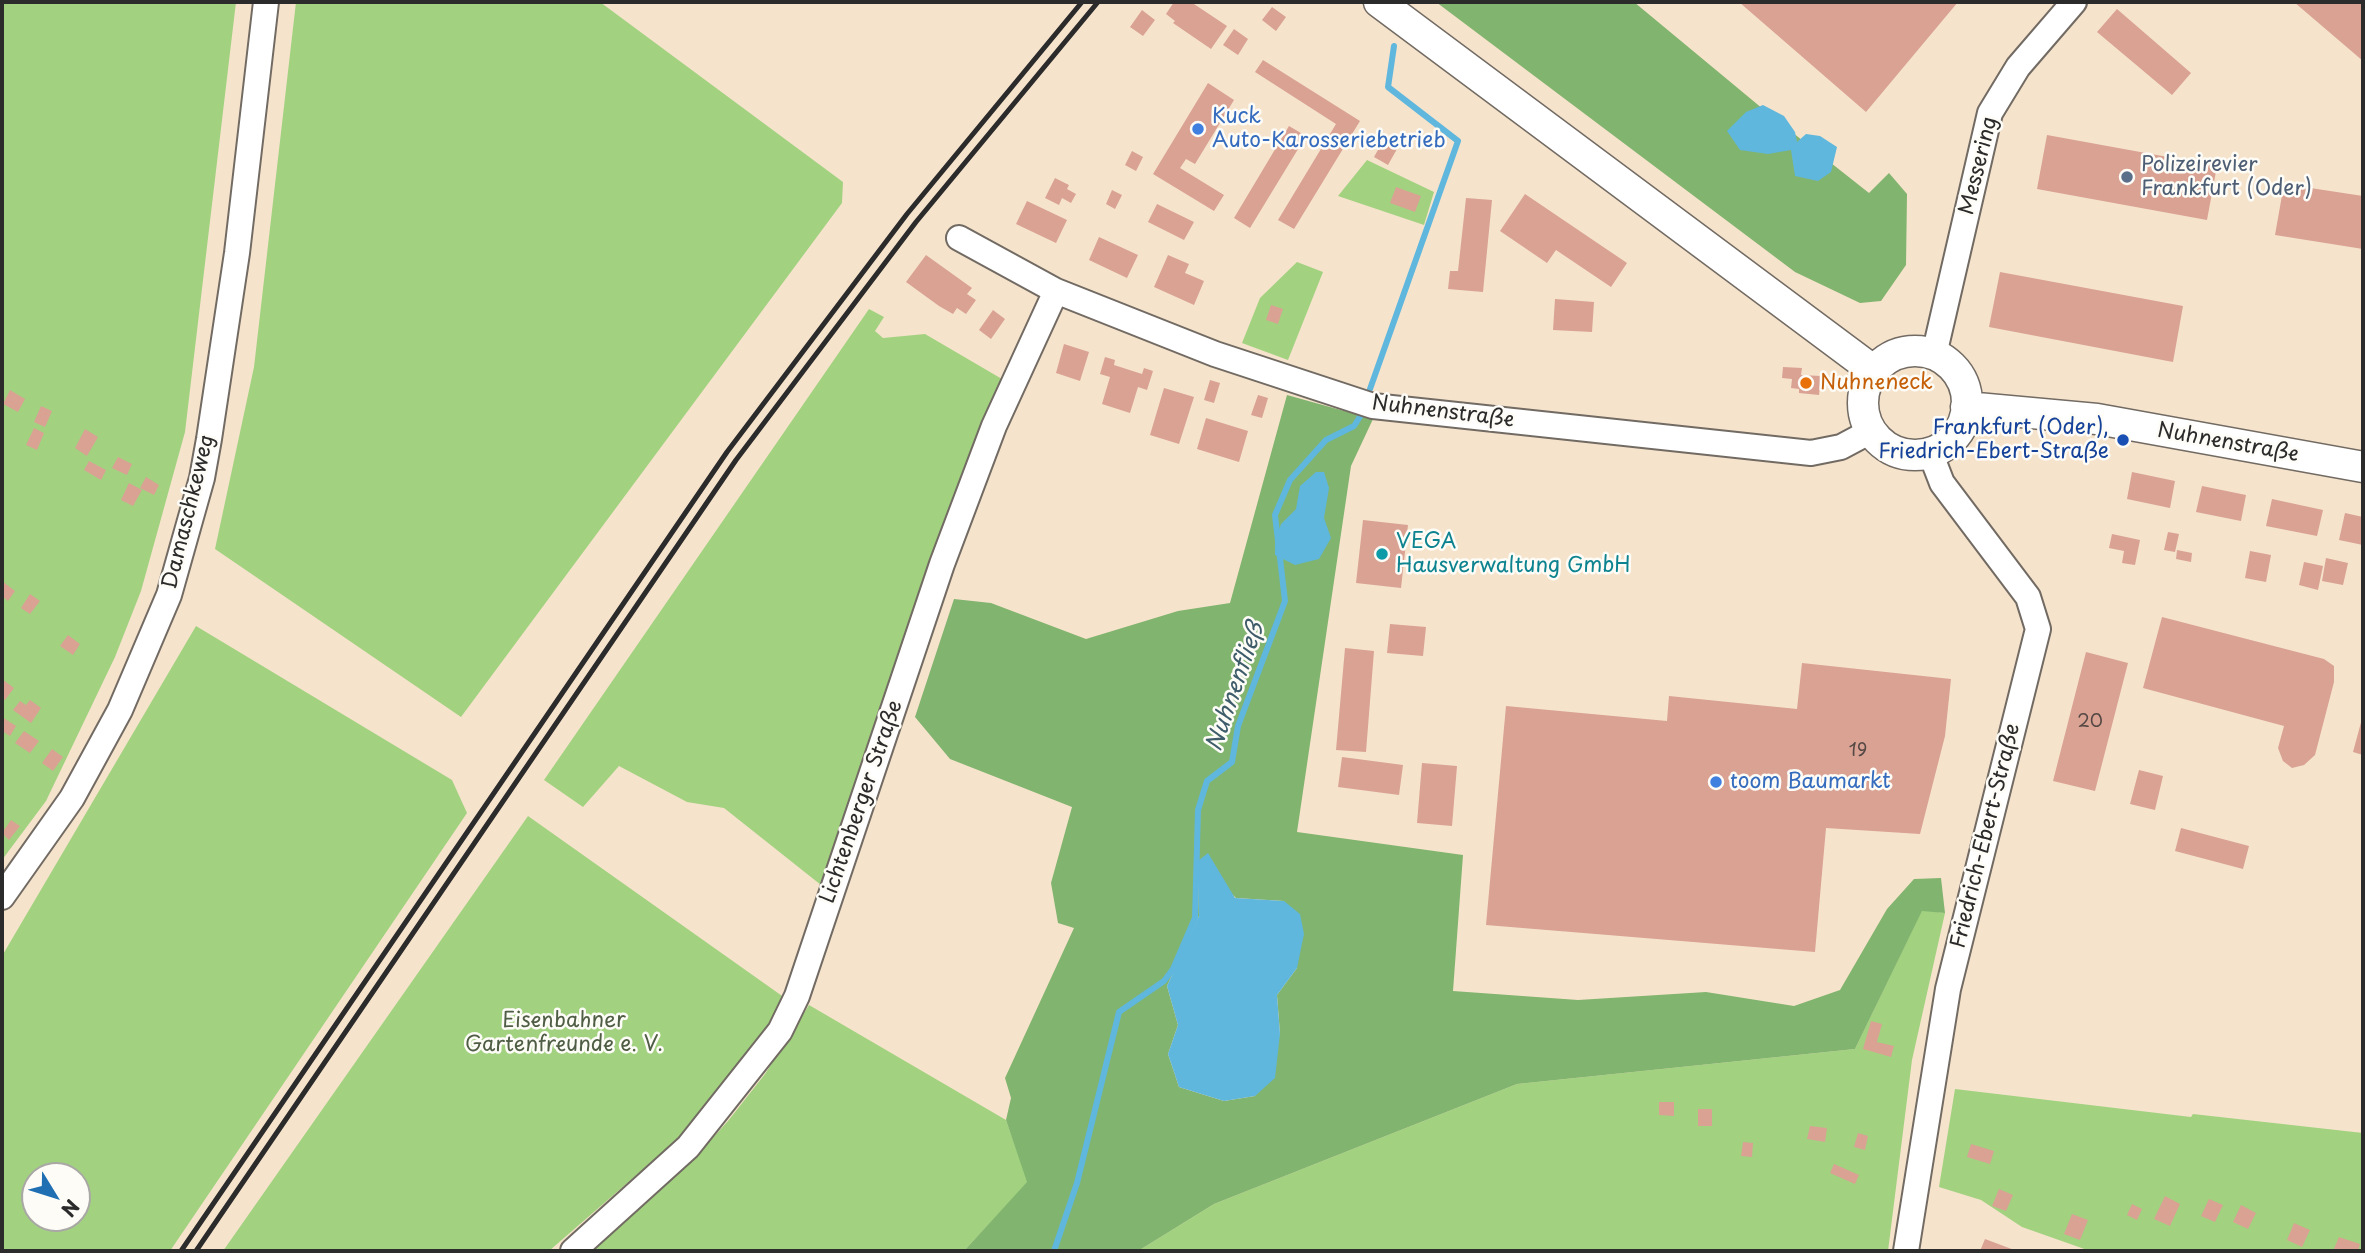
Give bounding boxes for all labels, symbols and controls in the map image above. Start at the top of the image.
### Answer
place label: Kuck Auto-Karosseriebetrieb [1212,104,1446,154]
street label: Messering [1955,114,2003,218]
marker: Kuck Auto-Karosseriebetrieb [1190,121,1206,137]
place label: Polizeirevier Frankfurt (Oder) [2141,152,2312,202]
marker: Polizeirevier Frankfurt (Oder) [2119,169,2135,185]
place label: Nuhneneck [1820,370,1933,396]
marker: Nuhneneck [1798,375,1814,391]
street label: Nuhnenstraße [1370,391,1516,433]
place label: Frankfurt (Oder), Friedrich-Ebert-Straße [1878,415,2109,465]
street label: Nuhnenstraße [2155,418,2301,468]
street label: Damaschkeweg [158,432,220,592]
marker: Frankfurt (Oder), Friedrich-Ebert-Straße [2115,432,2131,448]
place label: VEGA Hausverwaltung GmbH [1396,529,1631,579]
marker: VEGA Hausverwaltung GmbH [1374,546,1390,562]
water label: Nuhnenfließ [1201,619,1271,755]
street label: Lichtenberger Straße [815,697,909,907]
house number: 20 [2077,711,2103,733]
street label: Friedrich-Ebert-Straße [1946,721,2026,951]
house number: 19 [1849,740,1867,762]
place label: toom Baumarkt [1730,769,1891,795]
marker: toom Baumarkt [1708,774,1724,790]
park label: Eisenbahner Gartenfreunde e. V. [465,1008,663,1058]
north arrow [21,1162,91,1232]
text: N [55,1194,87,1223]

